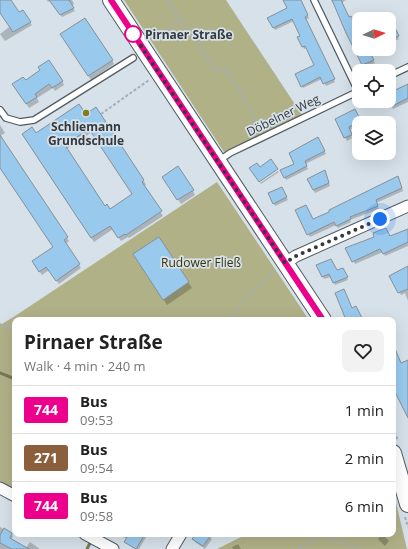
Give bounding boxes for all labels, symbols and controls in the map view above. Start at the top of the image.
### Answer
north arrow [352,12,396,56]
map controls [352,12,396,160]
marker: Pirnaer Straße [124,25,142,43]
place label: Pirnaer Straße [145,26,233,43]
button: locate [352,64,396,108]
street label: Döbelner Weg [244,90,323,140]
marker: Schliemann Grundschule [81,108,91,118]
button: layers [352,116,396,160]
place label: Schliemann Grundschule [48,118,124,149]
your location [370,209,390,229]
park label: Rudower Fließ [161,254,241,271]
text: Pirnaer Straße [24,329,163,355]
button: heart [342,330,384,372]
text: Walk · 4 min · 240 m [24,357,146,375]
text: Bus [80,391,107,411]
text: 744 [34,400,58,419]
text: 1 min [345,400,384,420]
text: 09:53 [80,411,113,429]
text: Bus [80,439,107,459]
text: 271 [34,448,58,467]
text: 2 min [345,448,384,468]
text: 09:54 [80,459,113,477]
text: Bus [80,487,107,507]
text: 744 [34,496,58,515]
text: 6 min [345,496,384,516]
text: 09:58 [80,507,113,525]

